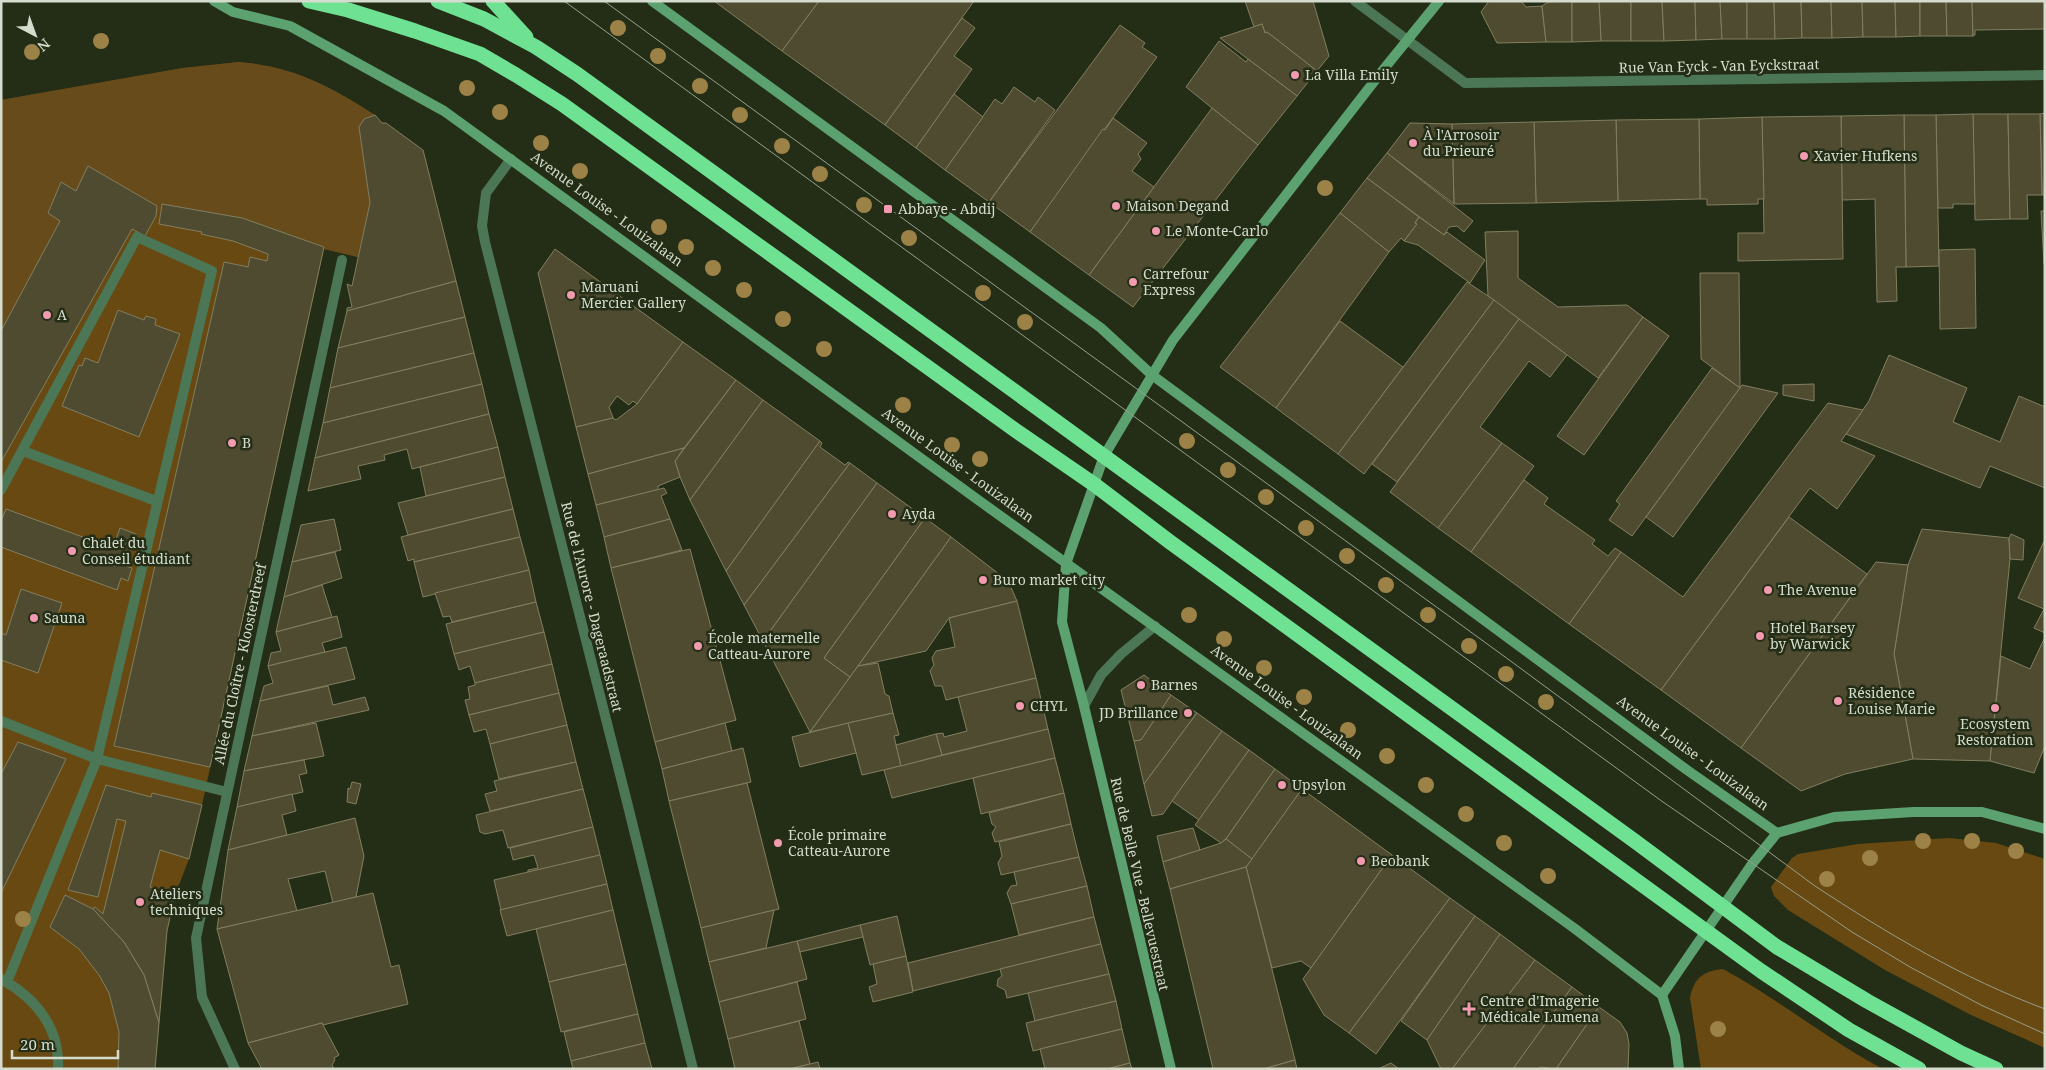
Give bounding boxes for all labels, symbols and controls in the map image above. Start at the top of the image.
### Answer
north arrow [10,10,60,60]
text: N [33,34,54,56]
street label: Rue Van Eyck - Van Eyckstraat [1618,54,1820,77]
place label: La Villa Emily [1305,65,1398,84]
marker: La Villa Emily [1289,69,1301,81]
place label: À l'Arrosoir du Prieuré [1423,125,1500,160]
marker: À l'Arrosoir du Prieuré [1407,137,1419,149]
place label: Xavier Hufkens [1814,146,1917,165]
street label: Avenue Louise - Louizalaan [527,147,687,270]
marker: Xavier Hufkens [1798,150,1810,162]
place label: Maison Degand [1126,196,1230,215]
place label: Abbaye - Abdij [898,199,995,218]
marker: Maison Degand [1110,200,1122,212]
marker: Abbaye - Abdij [882,203,894,215]
place label: Le Monte-Carlo [1166,221,1268,240]
marker: Le Monte-Carlo [1150,225,1162,237]
place label: Carrefour Express [1143,264,1209,299]
marker: Carrefour Express [1127,276,1139,288]
place label: Maruani Mercier Gallery [581,277,686,312]
marker: Maruani Mercier Gallery [565,289,577,301]
place label: A [57,305,67,324]
marker: A [41,309,53,321]
street label: Avenue Louise - Louizalaan [878,403,1038,526]
place label: B [242,433,251,452]
marker: B [226,437,238,449]
street label: Rue de l'Aurore - Dageraadstraat [557,500,628,714]
place label: Ayda [902,504,936,523]
marker: Ayda [886,508,898,520]
place label: Chalet du Conseil étudiant [82,533,190,568]
marker: Chalet du Conseil étudiant [66,545,78,557]
street label: Allée du Cloître - Kloosterdreef [209,560,271,766]
place label: Buro market city [993,570,1105,589]
marker: Buro market city [977,574,989,586]
place label: The Avenue [1778,580,1857,599]
marker: The Avenue [1762,584,1774,596]
place label: Sauna [44,608,85,627]
marker: Sauna [28,612,40,624]
place label: Hotel Barsey by Warwick [1770,618,1855,653]
place label: École maternelle Catteau-Aurore [708,628,820,663]
marker: Hotel Barsey by Warwick [1754,630,1766,642]
marker: École maternelle Catteau-Aurore [692,640,704,652]
street label: Avenue Louise - Louizalaan [1207,640,1367,763]
place label: Barnes [1151,675,1197,694]
marker: Barnes [1135,679,1147,691]
place label: Résidence Louise Marie [1848,683,1935,718]
street label: Avenue Louise - Louizalaan [1613,691,1773,814]
marker: Résidence Louise Marie [1832,695,1844,707]
place label: CHYL [1030,696,1067,715]
marker: CHYL [1014,700,1026,712]
marker: Ecosystem Restoration [1989,702,2001,714]
place label: JD Brillance [1098,703,1178,722]
marker: JD Brillance [1182,707,1194,719]
place label: Ecosystem Restoration [1957,714,2033,749]
street label: Rue de Belle Vue - Bellevuestraat [1107,775,1174,992]
place label: Upsylon [1292,775,1346,794]
marker: Upsylon [1276,779,1288,791]
place label: École primaire Catteau-Aurore [788,825,890,860]
marker: École primaire Catteau-Aurore [772,837,784,849]
place label: Beobank [1371,851,1430,870]
marker: Beobank [1355,855,1367,867]
place label: Ateliers techniques [150,884,223,919]
marker: Ateliers techniques [134,896,146,908]
place label: Centre d'Imagerie Médicale Lumena [1480,991,1599,1026]
marker: Centre d'Imagerie Médicale Lumena [1462,1002,1476,1016]
scale bar [12,1028,119,1060]
text: 20 m [20,1034,55,1054]

